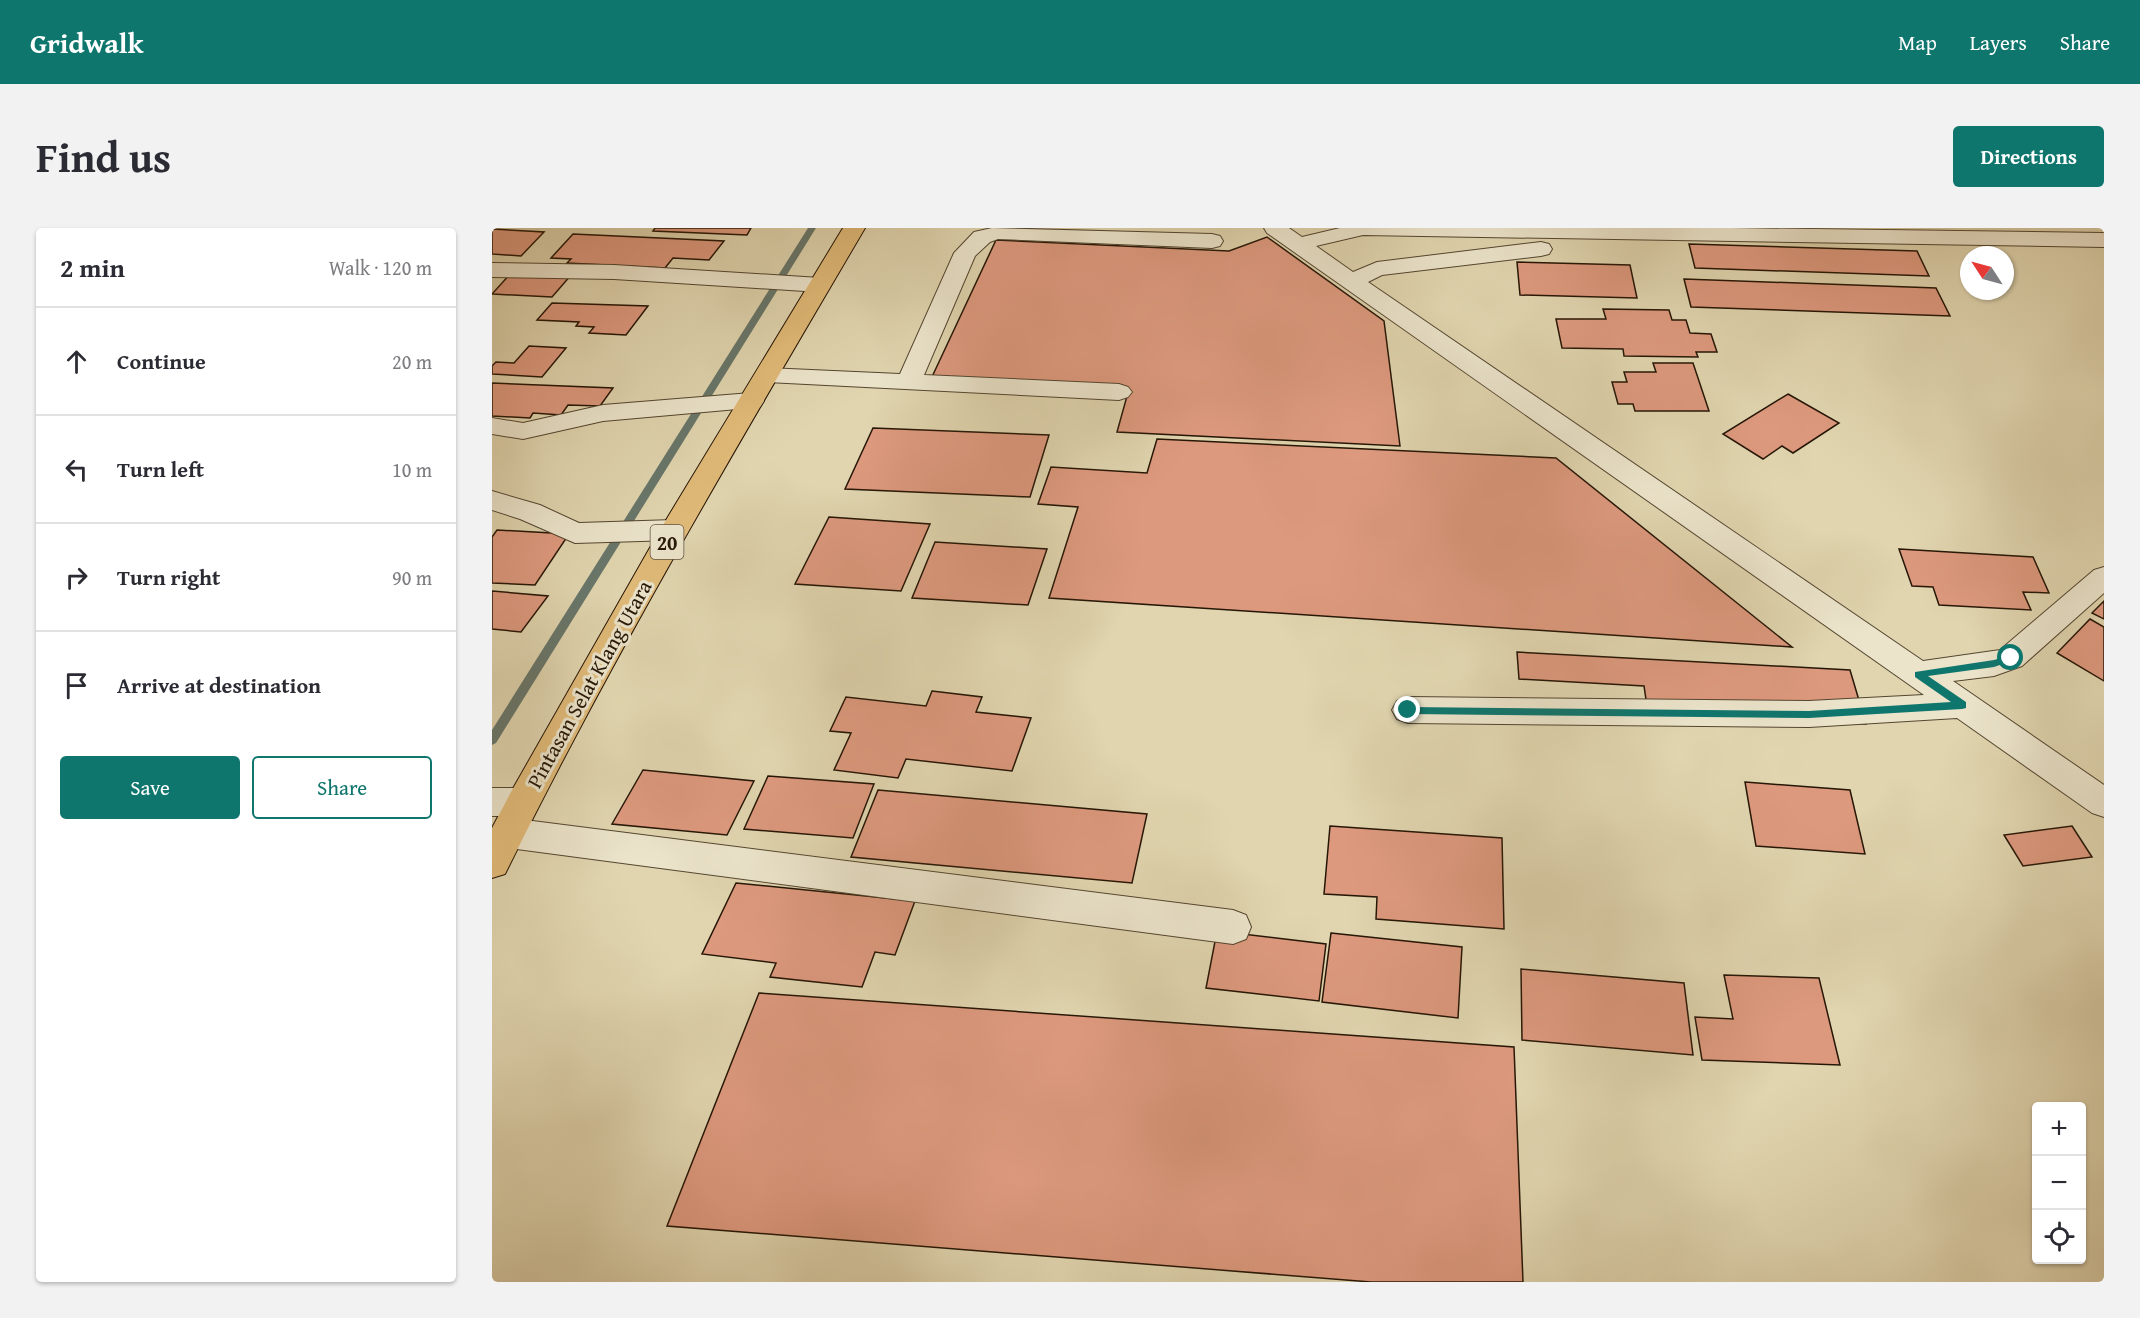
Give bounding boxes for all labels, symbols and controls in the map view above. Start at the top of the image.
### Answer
text: Gridwalk [30,22,143,63]
text: Map [1898,27,1937,58]
text: Layers [1970,27,2027,58]
text: Share [2060,27,2110,58]
text: Find us [36,126,171,187]
button: Directions [1953,126,2104,187]
north arrow [1960,246,2014,300]
text: 2 min [60,248,125,287]
text: Walk · 120 m [329,253,432,282]
icon: ahead [60,345,93,378]
text: Continue [117,345,206,377]
text: 20 m [392,347,432,376]
icon: left [60,453,93,486]
text: Turn left [117,453,204,485]
text: 10 m [392,455,432,484]
road number: 20 [650,525,684,559]
icon: right [60,561,93,594]
text: Turn right [117,561,220,593]
text: 90 m [392,563,432,592]
street label: Pintasan Selat Klang Utara [519,574,659,794]
route start [1997,644,2023,670]
icon: arrive [60,669,93,702]
text: Arrive at destination [117,669,321,701]
route end [1394,696,1420,722]
button: Save [60,756,240,819]
button: Share [252,756,432,819]
map controls [2032,1102,2086,1264]
button: + [2032,1102,2086,1156]
button: − [2032,1156,2086,1210]
button: locate [2032,1210,2086,1264]

